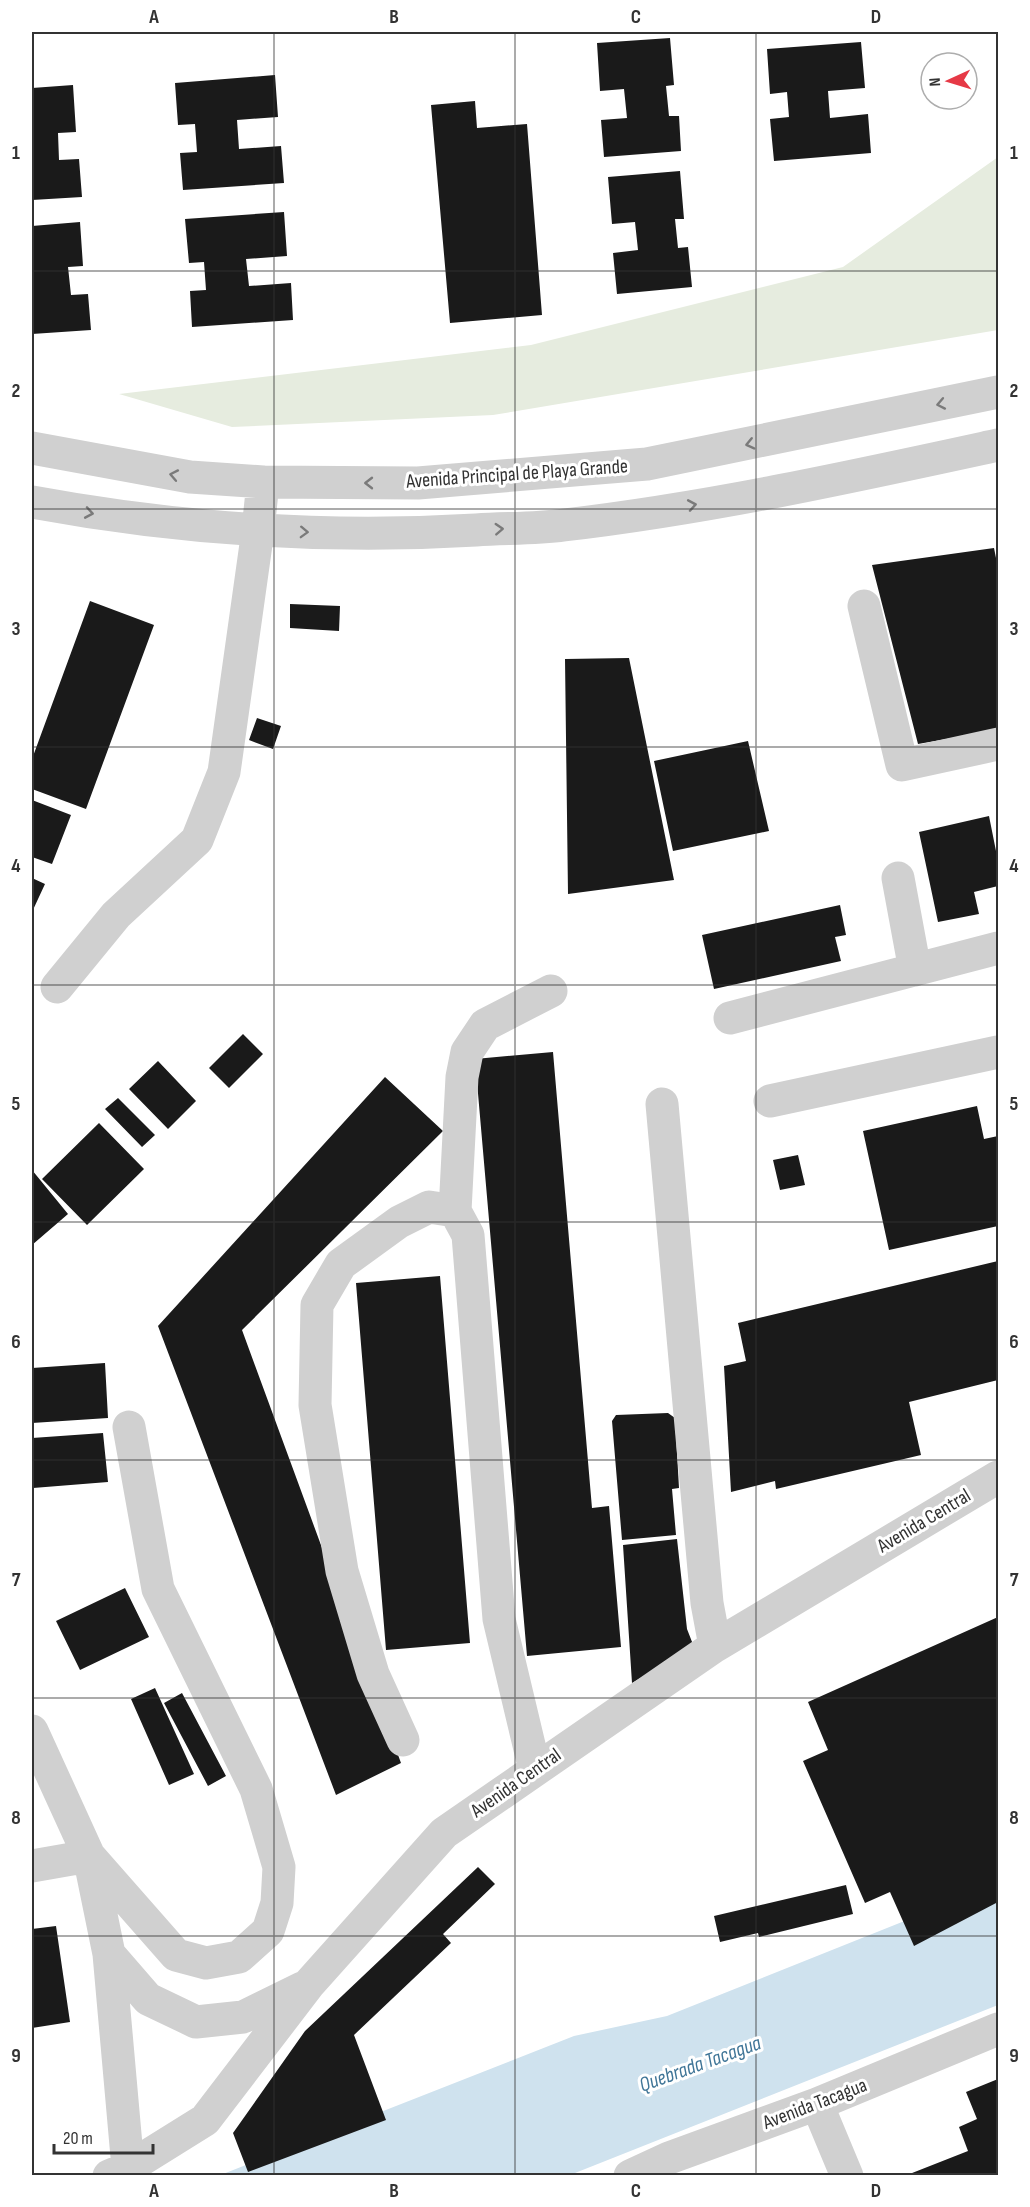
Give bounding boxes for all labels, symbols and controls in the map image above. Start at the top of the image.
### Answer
text: A [148,5,159,29]
text: B [389,5,399,29]
text: C [631,5,641,29]
text: D [871,5,881,29]
north arrow [919,51,979,111]
text: N [926,77,945,87]
text: 1 [12,141,20,165]
text: 1 [1010,141,1018,165]
text: 2 [12,379,20,403]
text: 2 [1010,379,1018,403]
one-way arrow [936,397,946,410]
one-way arrow [746,437,756,450]
street label: Avenida Principal de Playa Grande [404,454,629,494]
one-way arrow [170,469,180,482]
one-way arrow [365,477,374,489]
one-way arrow [687,499,697,512]
one-way arrow [84,506,94,519]
one-way arrow [494,522,503,535]
one-way arrow [300,526,309,538]
text: 3 [12,617,21,641]
text: 3 [1010,617,1019,641]
text: 4 [11,854,21,878]
text: 4 [1009,854,1019,878]
text: 5 [12,1092,21,1116]
text: 5 [1010,1092,1019,1116]
text: 6 [11,1330,21,1354]
text: 6 [1009,1330,1019,1354]
street label: Avenida Central [872,1484,975,1559]
text: 7 [12,1568,21,1592]
text: 7 [1010,1568,1019,1592]
street label: Avenida Central [465,1743,566,1823]
text: 8 [11,1806,21,1830]
text: 8 [1009,1806,1019,1830]
water label: Quebrada Tacagua [636,2030,765,2098]
text: 9 [11,2044,21,2068]
text: 9 [1009,2044,1019,2068]
street label: Avenida Tacagua [759,2073,870,2135]
scale bar [54,2117,153,2155]
text: 20 m [63,2128,93,2149]
text: A [148,2179,159,2203]
text: B [389,2179,399,2203]
text: C [631,2179,641,2203]
text: D [871,2179,881,2203]

